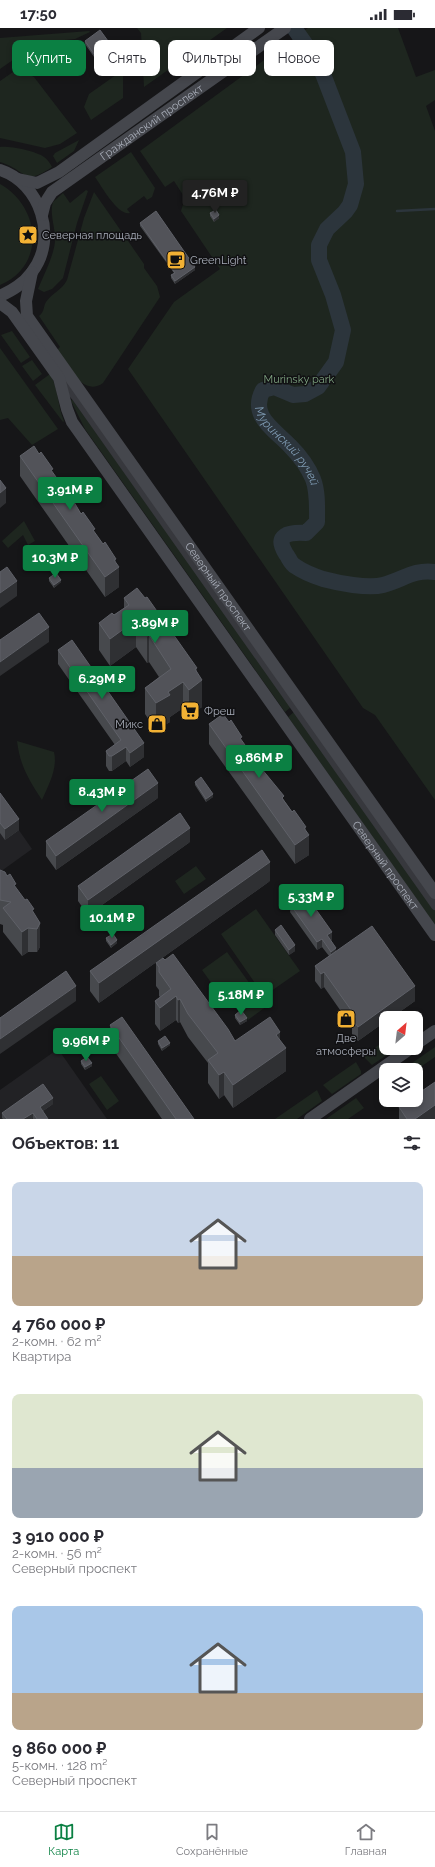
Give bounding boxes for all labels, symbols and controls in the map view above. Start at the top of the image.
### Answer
text: 17:50 [20,5,57,23]
chip: Купить [12,40,86,76]
chip: Снять [94,40,160,76]
chip: Фильтры [168,40,256,76]
chip: Новое [264,40,334,76]
street label: Гражданский проспект [97,81,206,163]
pin: 4.76M ₽ [178,180,252,214]
text: 4.76M ₽ [191,185,239,200]
place icon: Северная площадь [17,224,39,246]
place label: Северная площадь [42,229,143,242]
cafe icon: GreenLight [165,249,187,271]
place label: GreenLight [190,254,247,267]
park label: Murinsky park [264,373,335,386]
water label: Муринский ручей [252,405,322,487]
pin: 3.91M ₽ [33,477,107,511]
text: 3.91M ₽ [47,482,93,497]
street label: Северный проспект [182,540,255,634]
pin: 10.3M ₽ [18,545,92,579]
text: 10.3M ₽ [32,550,78,565]
pin: 3.89M ₽ [118,610,192,644]
text: 3.89M ₽ [131,615,179,630]
pin: 6.29M ₽ [65,666,139,700]
text: 6.29M ₽ [78,671,126,686]
supermarket icon: Фреш [179,700,201,722]
place label: Фреш [204,705,235,718]
shop icon: Микс [146,713,168,735]
place label: Микс [115,718,143,731]
pin: 9.86M ₽ [222,745,296,779]
text: 9.86M ₽ [235,750,283,765]
pin: 8.43M ₽ [65,779,139,813]
text: 8.43M ₽ [78,784,126,799]
street label: Северный проспект [350,818,422,913]
pin: 5.33M ₽ [274,884,348,918]
text: 5.33M ₽ [288,889,334,904]
pin: 10.1M ₽ [75,905,149,939]
text: 10.1M ₽ [89,910,135,925]
pin: 5.18M ₽ [204,982,278,1016]
text: 5.18M ₽ [218,987,264,1002]
shop icon: Две атмосферы [335,1008,357,1030]
north arrow [379,1011,423,1055]
map controls [379,1011,423,1107]
pin: 9.96M ₽ [49,1028,123,1062]
place label: Две атмосферы [316,1032,376,1058]
text: 9.96M ₽ [62,1033,110,1048]
button: layers [379,1063,423,1107]
icon: filters [401,1132,423,1154]
text: Объектов: 11 [12,1133,119,1153]
icon: home [182,1208,254,1280]
text: 4 760 000 ₽ [12,1314,105,1334]
text: 2-комн. · 62 m² [12,1334,102,1349]
text: Квартира [12,1349,71,1364]
icon: home [182,1420,254,1492]
text: 3 910 000 ₽ [12,1526,104,1546]
text: 2-комн. · 56 m² [12,1546,102,1561]
text: Северный проспект [12,1561,137,1576]
icon: home [182,1632,254,1704]
text: 9 860 000 ₽ [12,1738,106,1758]
text: 5-комн. · 128 m² [12,1758,107,1773]
text: Северный проспект [12,1773,137,1788]
tab: Карта [48,1821,79,1858]
tab: Сохранённые [176,1821,248,1858]
tab: Главная [345,1821,387,1858]

